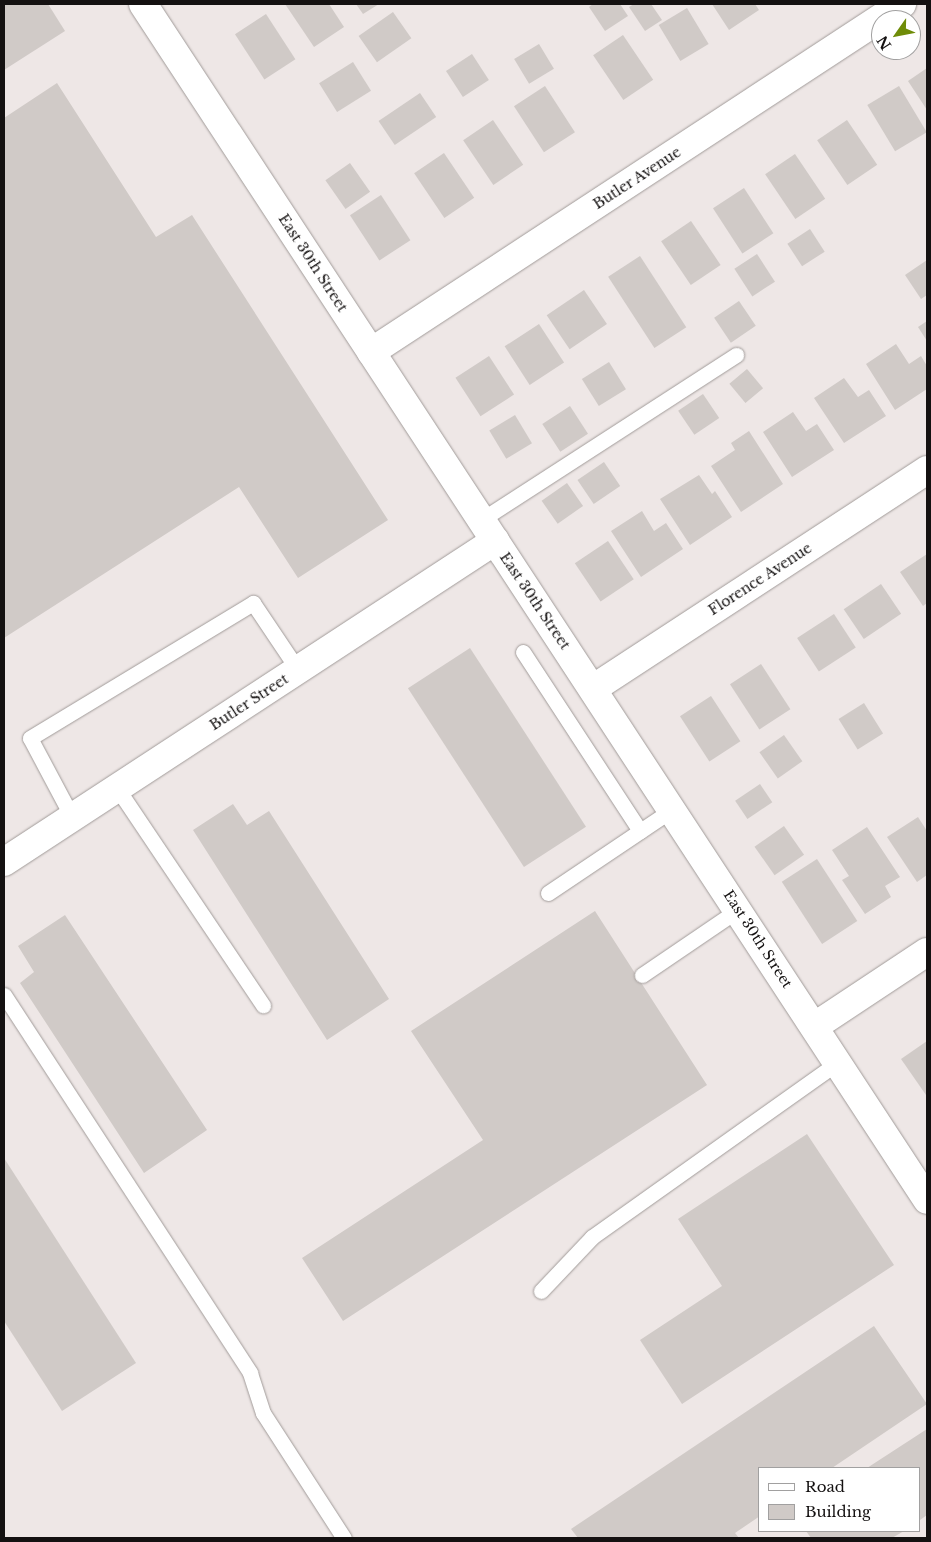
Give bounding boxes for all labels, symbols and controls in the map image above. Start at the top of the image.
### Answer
north arrow [871,10,921,60]
text: N [873,32,895,53]
street label: Butler Avenue [590,143,684,213]
street label: East 30th Street [275,211,351,315]
street label: Florence Avenue [705,539,815,619]
street label: East 30th Street [496,549,574,653]
street label: Butler Street [206,670,292,734]
street label: East 30th Street [720,887,796,991]
legend [758,1467,921,1532]
text: Road [805,1477,845,1496]
text: Building [805,1502,871,1521]

